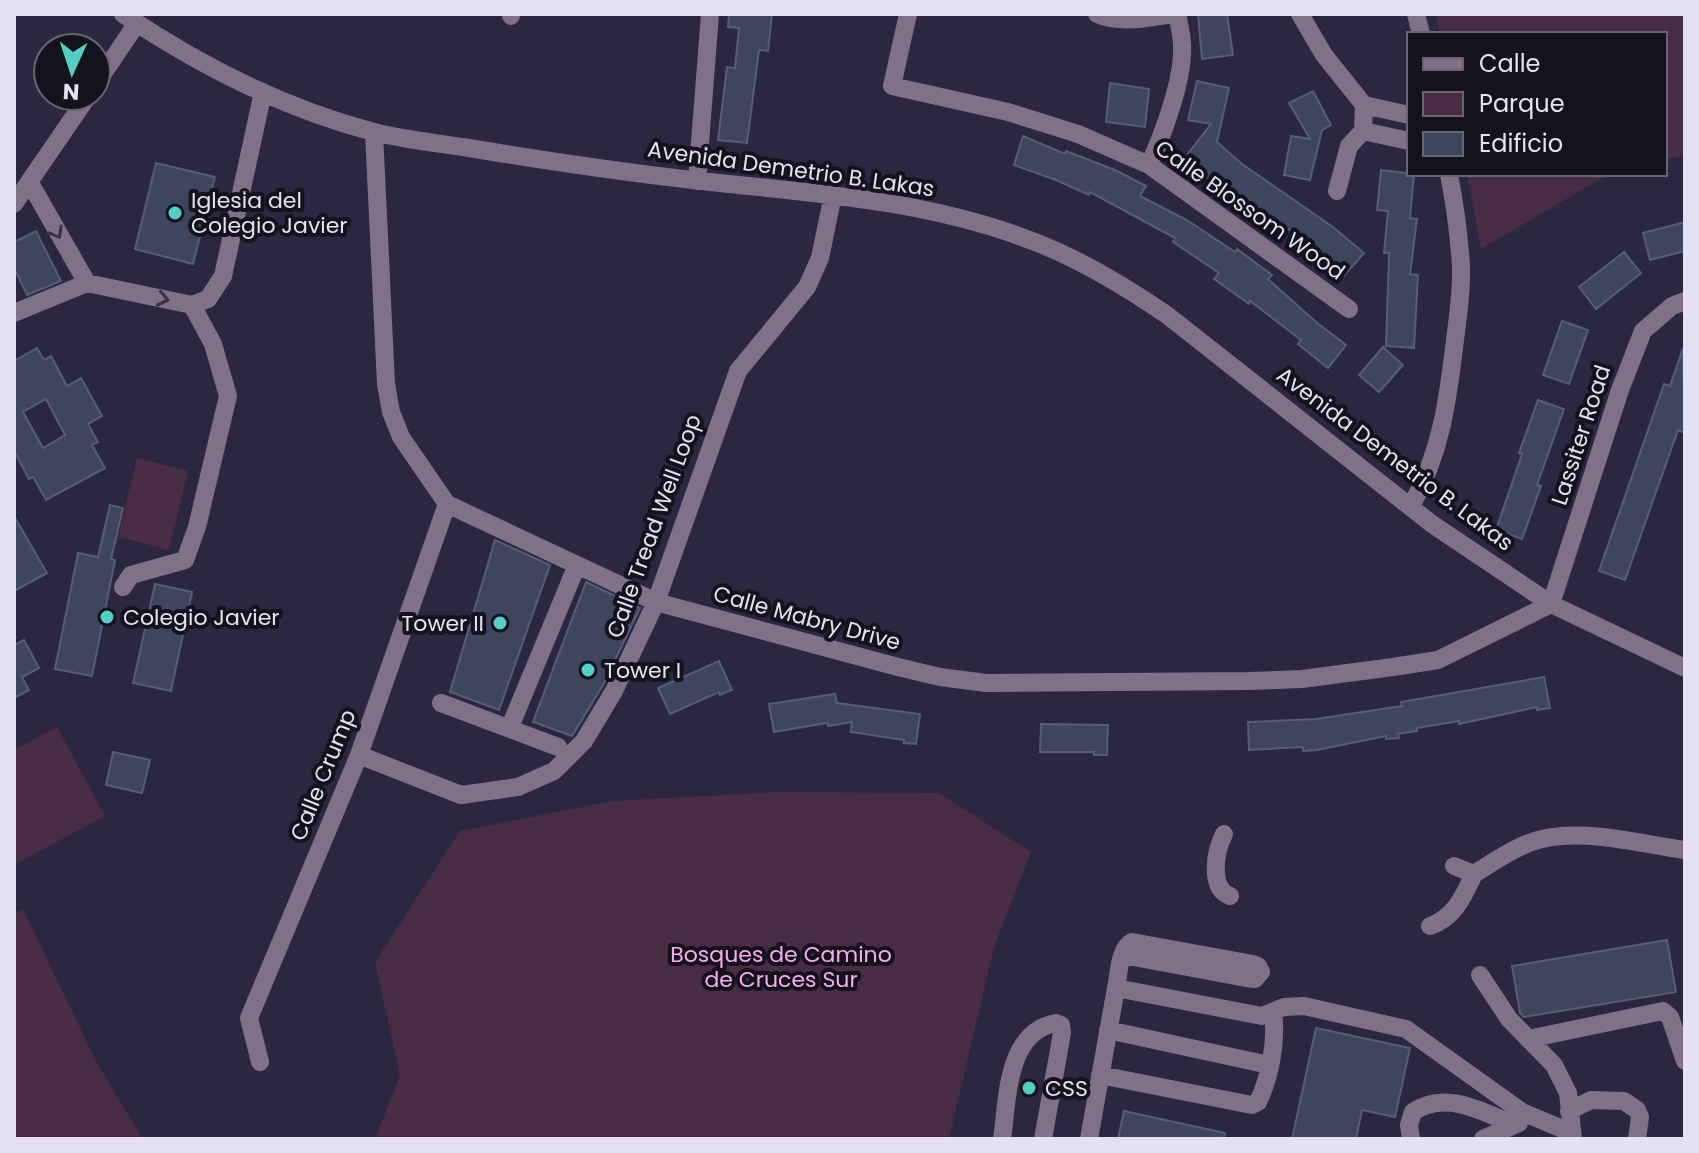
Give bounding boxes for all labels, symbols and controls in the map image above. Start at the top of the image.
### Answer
north arrow [32,32,112,112]
legend [1407,32,1667,176]
text: Calle [1479,47,1540,80]
text: N [62,76,80,107]
text: Parque [1479,87,1565,120]
text: Edificio [1479,127,1563,160]
street label: Calle Blossom Wood [1149,133,1351,287]
street label: Avenida Demetrio B. Lakas [646,134,936,204]
place label: Iglesia del Colegio Javier [191,185,348,241]
marker: Iglesia del Colegio Javier [166,204,184,222]
one-way arrow [47,225,63,239]
one-way arrow [156,289,170,306]
street label: Avenida Demetrio B. Lakas [1270,360,1520,558]
street label: Lassiter Road [1544,361,1618,509]
street label: Calle Tread Well Loop [599,410,709,642]
street label: Calle Mabry Drive [710,578,904,658]
place label: Colegio Javier [123,602,280,633]
marker: Colegio Javier [98,608,116,626]
place label: Tower II [401,608,484,639]
marker: Tower II [491,614,509,632]
place label: Tower I [604,655,681,686]
marker: Tower I [579,661,597,679]
street label: Calle Crump [283,705,363,845]
park label: Bosques de Camino de Cruces Sur [670,939,892,995]
place label: CSS [1045,1073,1088,1104]
marker: CSS [1020,1079,1038,1097]

